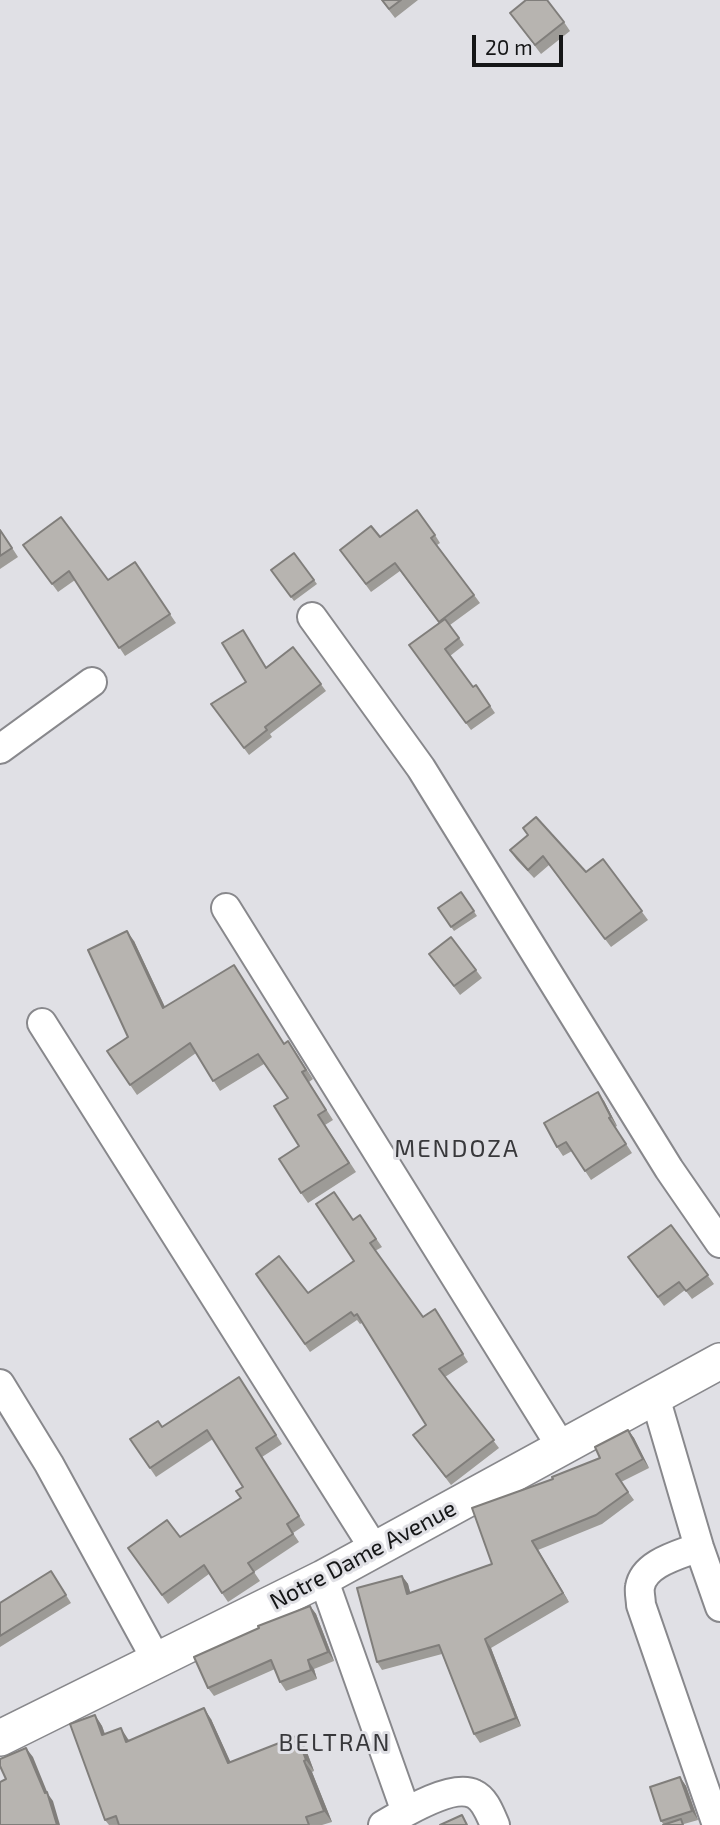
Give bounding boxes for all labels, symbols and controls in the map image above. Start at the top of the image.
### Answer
scale bar [475,21,566,65]
text: 20 m [485,34,533,59]
district label: MENDOZA [395,1135,519,1163]
street label: Notre Dame Avenue [265,1494,461,1616]
district label: BELTRAN [279,1729,391,1757]

